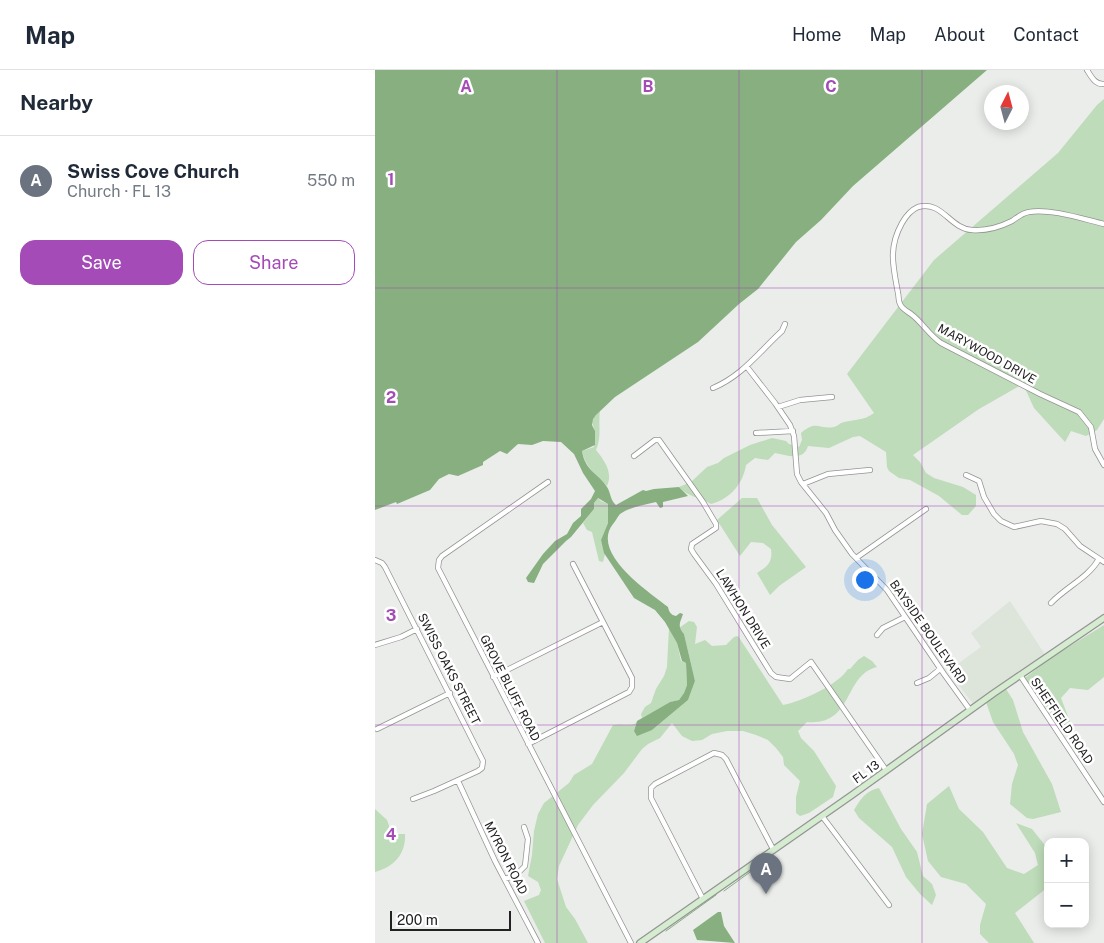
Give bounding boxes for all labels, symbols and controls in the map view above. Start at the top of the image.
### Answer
text: Map [25,21,75,49]
text: Home [792,24,842,45]
text: Map [870,24,906,45]
text: About [934,24,985,45]
text: Contact [1013,24,1079,45]
text: A [460,77,472,96]
text: B [643,77,654,96]
text: C [825,77,837,96]
north arrow [984,85,1029,130]
text: Nearby [20,90,93,115]
text: Swiss Cove Church [67,160,239,182]
text: 1 [388,170,394,189]
text: A [30,171,42,190]
text: 550 m [307,171,355,190]
text: Church · FL 13 [67,182,171,201]
button: Save [20,240,183,285]
button: Share [193,240,355,285]
street label: MARYWOOD DRIVE [935,321,1039,387]
text: 2 [386,388,396,407]
street label: LAWHON DRIVE [713,567,773,651]
your location [852,567,878,593]
street label: BAYSIDE BOULEVARD [887,577,969,687]
text: 3 [386,606,396,625]
street label: SWISS OAKS STREET [415,611,483,727]
street label: GROVE BLUFF ROAD [477,633,543,743]
street label: SHEFFIELD ROAD [1028,675,1096,767]
street label: FL 13 [850,758,882,786]
street label: MYRON ROAD [482,819,530,897]
text: 4 [386,825,397,844]
map controls [1044,838,1089,928]
button: + [1044,838,1089,883]
pin: A [750,853,782,894]
button: − [1044,883,1089,928]
scale bar [390,908,511,931]
text: 200 m [397,912,438,928]

